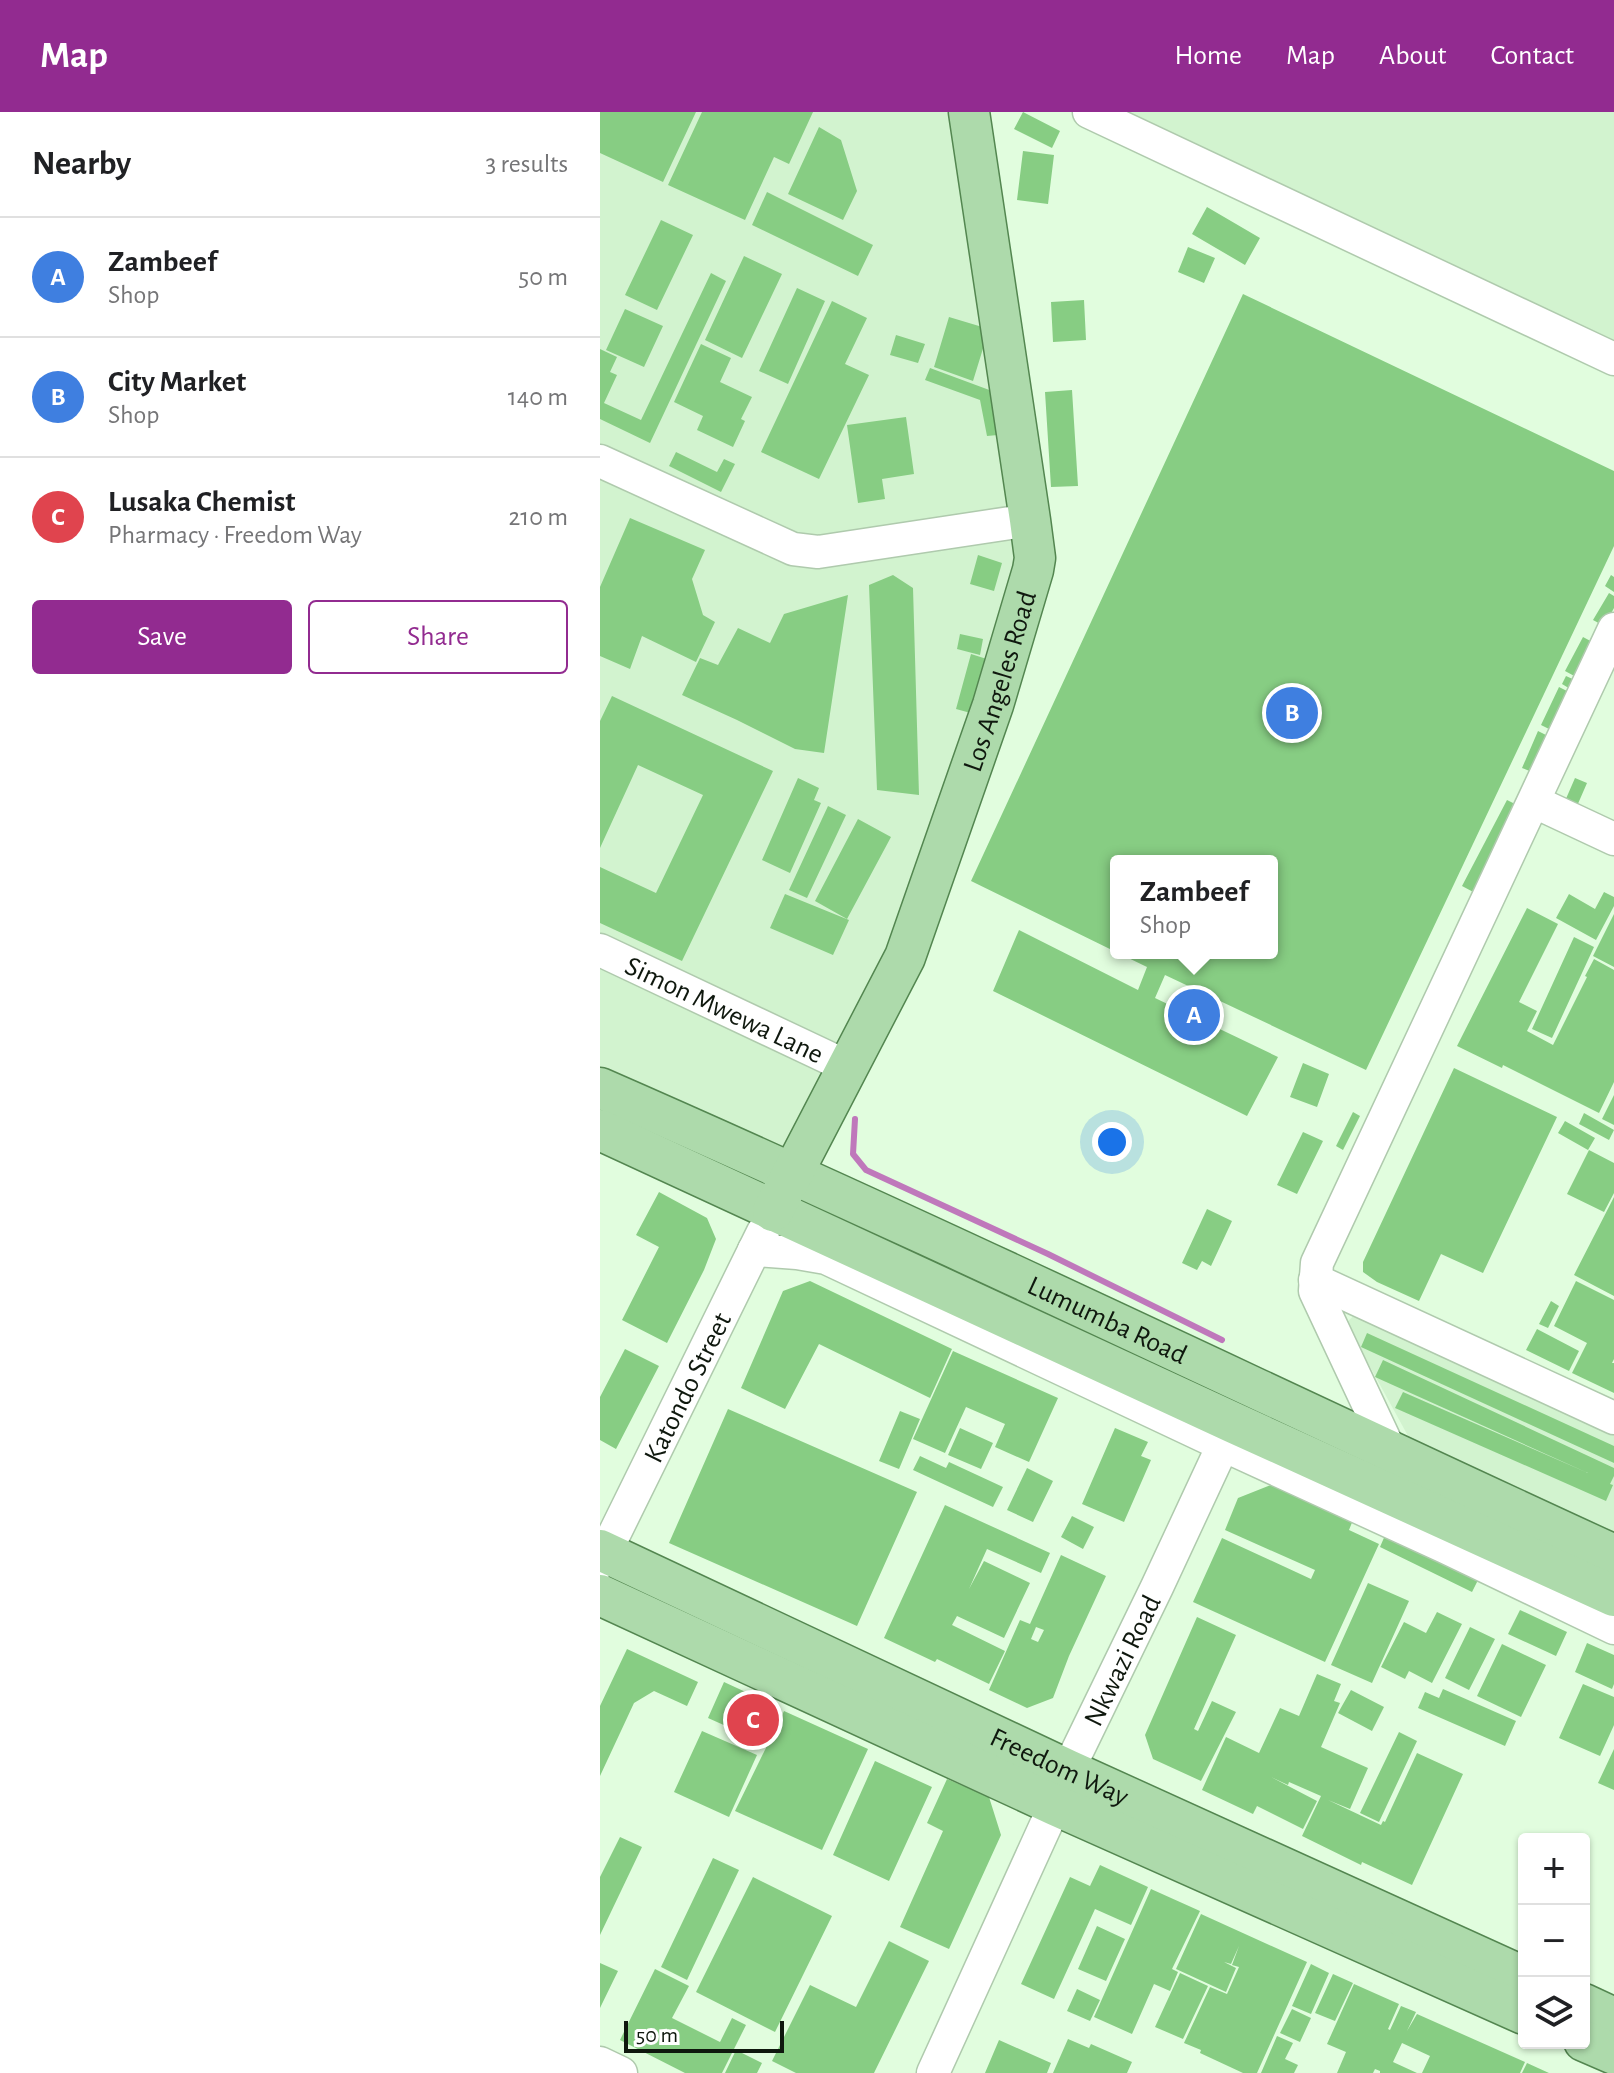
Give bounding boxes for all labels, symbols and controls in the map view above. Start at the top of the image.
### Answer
text: Map [40,37,108,75]
text: Home [1175,42,1242,70]
text: Map [1286,42,1335,70]
text: About [1379,42,1447,70]
text: Contact [1491,42,1574,70]
text: Nearby [32,147,131,181]
text: 3 results [485,151,568,177]
text: Zambeef [108,247,217,277]
text: A [50,264,66,290]
text: 50 m [518,264,568,290]
text: Shop [108,282,160,308]
text: City Market [108,367,246,397]
text: B [50,384,66,410]
text: 140 m [508,384,568,410]
text: Shop [108,402,160,428]
text: Lusaka Chemist [108,487,295,517]
text: C [51,504,65,530]
text: 210 m [508,504,568,530]
text: Pharmacy · Freedom Way [108,522,362,548]
street label: Los Angeles Road [959,588,1042,775]
button: Save [32,600,292,674]
button: Share [308,600,568,674]
pin: B [1266,683,1318,743]
popup [1110,855,1278,959]
text: Zambeef [1140,877,1248,907]
text: Shop [1140,912,1191,938]
street label: Simon Mwewa Lane [620,952,827,1069]
pin: A [1168,985,1220,1045]
your location [1092,1122,1132,1162]
street label: Lumumba Road [1023,1272,1191,1370]
street label: Katondo Street [640,1309,737,1467]
street label: Nkwazi Road [1080,1591,1167,1731]
pin: C [727,1690,779,1750]
street label: Freedom Way [985,1724,1133,1812]
map controls [1518,1833,1590,2049]
button: + [1518,1833,1590,1905]
button: − [1518,1905,1590,1977]
button: layers [1518,1977,1590,2049]
scale bar [624,2017,784,2053]
text: 50 m [636,2024,678,2046]

